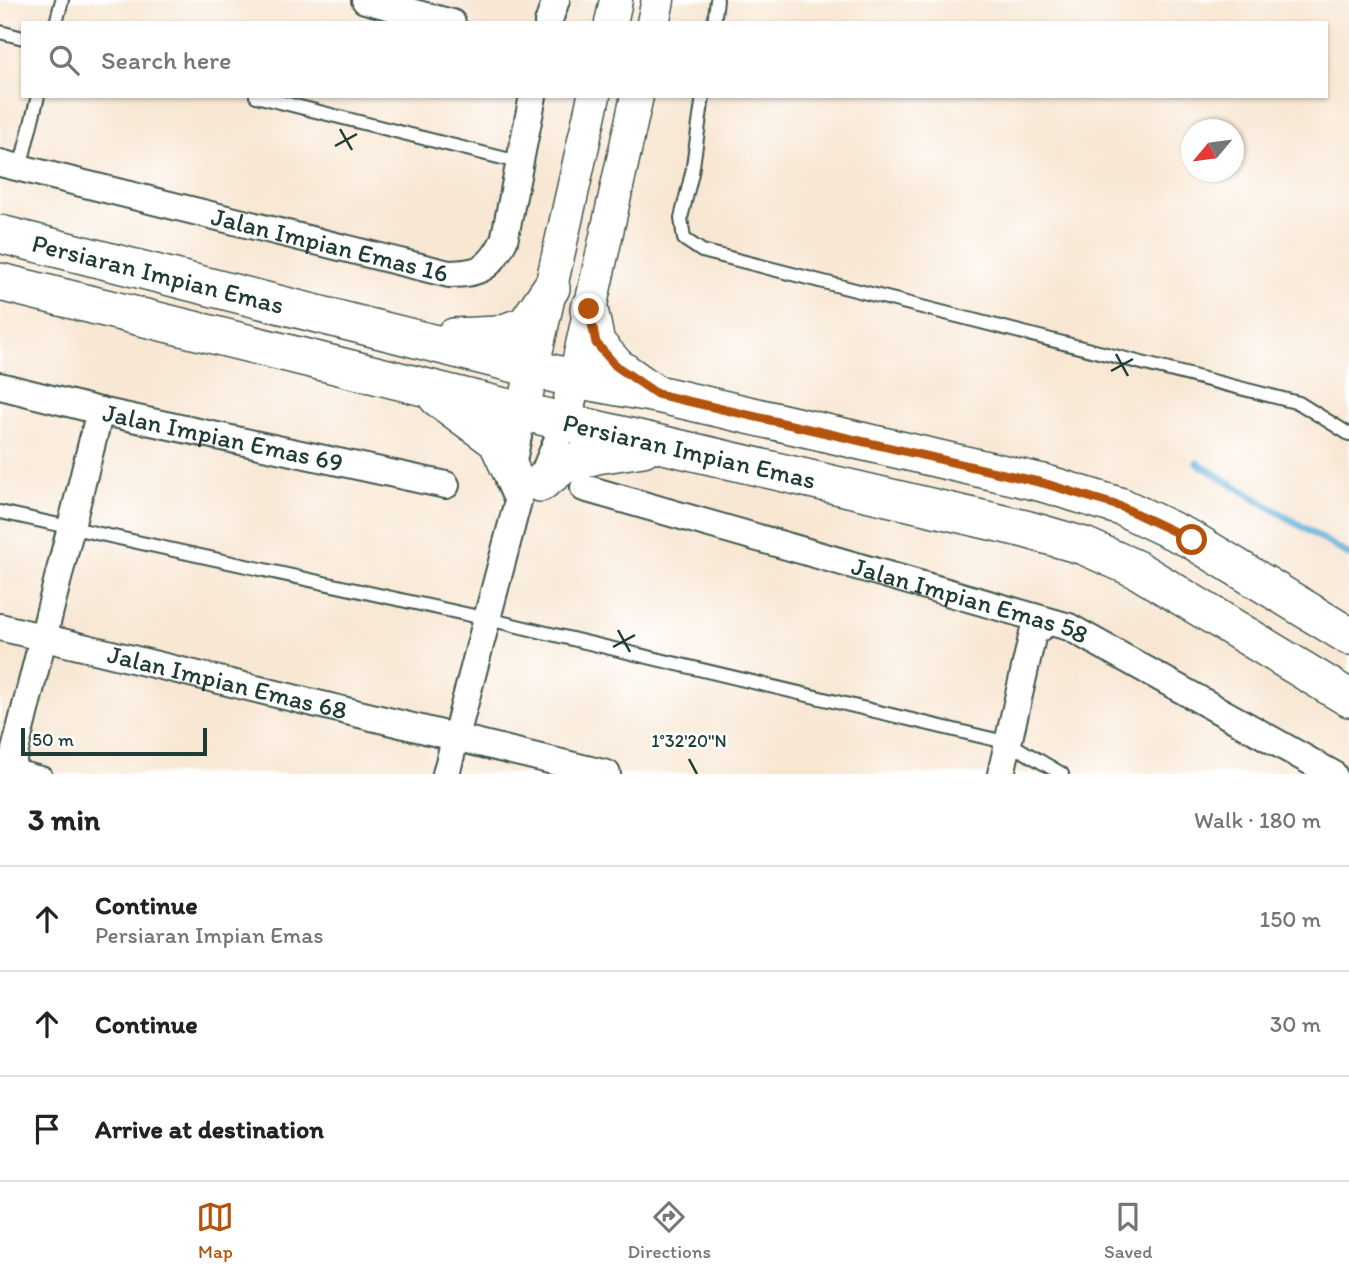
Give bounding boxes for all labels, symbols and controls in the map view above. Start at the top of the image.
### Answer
search box [21,21,1328,98]
icon: search [45,41,83,79]
text: Search here [101,44,231,76]
north arrow [1181,119,1244,182]
street label: Jalan Impian Emas 16 [208,200,452,289]
street label: Persiaran Impian Emas [29,227,287,321]
route end [573,293,604,324]
street label: Jalan Impian Emas 69 [100,396,346,479]
street label: Persiaran Impian Emas [560,406,819,496]
route start [1176,524,1207,555]
street label: Jalan Impian Emas 58 [848,550,1094,651]
street label: Jalan Impian Emas 68 [104,638,350,727]
scale bar [21,725,206,757]
text: 50 m [32,728,74,751]
text: 1°32'20"N [651,730,727,752]
text: 3 min [28,801,100,838]
text: Walk · 180 m [1194,806,1321,834]
text: Continue [95,889,198,921]
icon: ahead [28,900,66,938]
text: 150 m [1260,905,1321,933]
text: Persiaran Impian Emas [95,921,324,949]
icon: ahead [28,1005,66,1043]
text: Continue [95,1008,198,1040]
text: 30 m [1270,1010,1321,1038]
icon: arrive [28,1110,66,1148]
text: Arrive at destination [95,1113,324,1145]
tab: Map [196,1198,234,1263]
tab: Directions [627,1198,711,1263]
tab: Saved [1104,1198,1152,1263]

